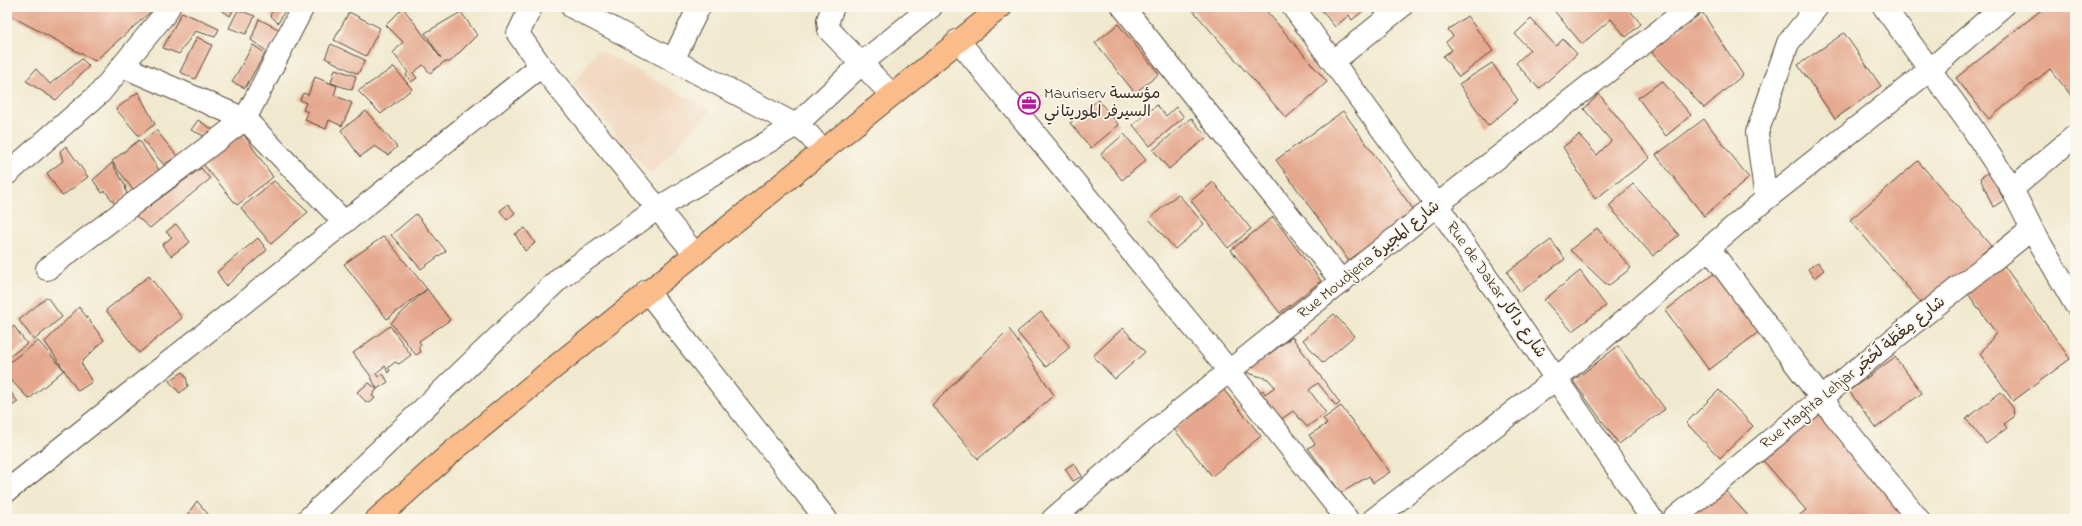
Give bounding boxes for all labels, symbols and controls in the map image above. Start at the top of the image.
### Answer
place label: Mauriserv مؤسسة السيرفر الموريتاني [1044,82,1160,125]
office icon: Mauriserv مؤسسة السيرفر الموريتاني [1016,90,1042,116]
street label: Rue Moudjeria شارع المجيرة [1292,195,1446,325]
street label: Rue de Dakar شارع داكار [1440,217,1552,363]
street label: Rue Maghta Lehjar شارع مِغْطَة لَحْجَر [1755,291,1951,455]

